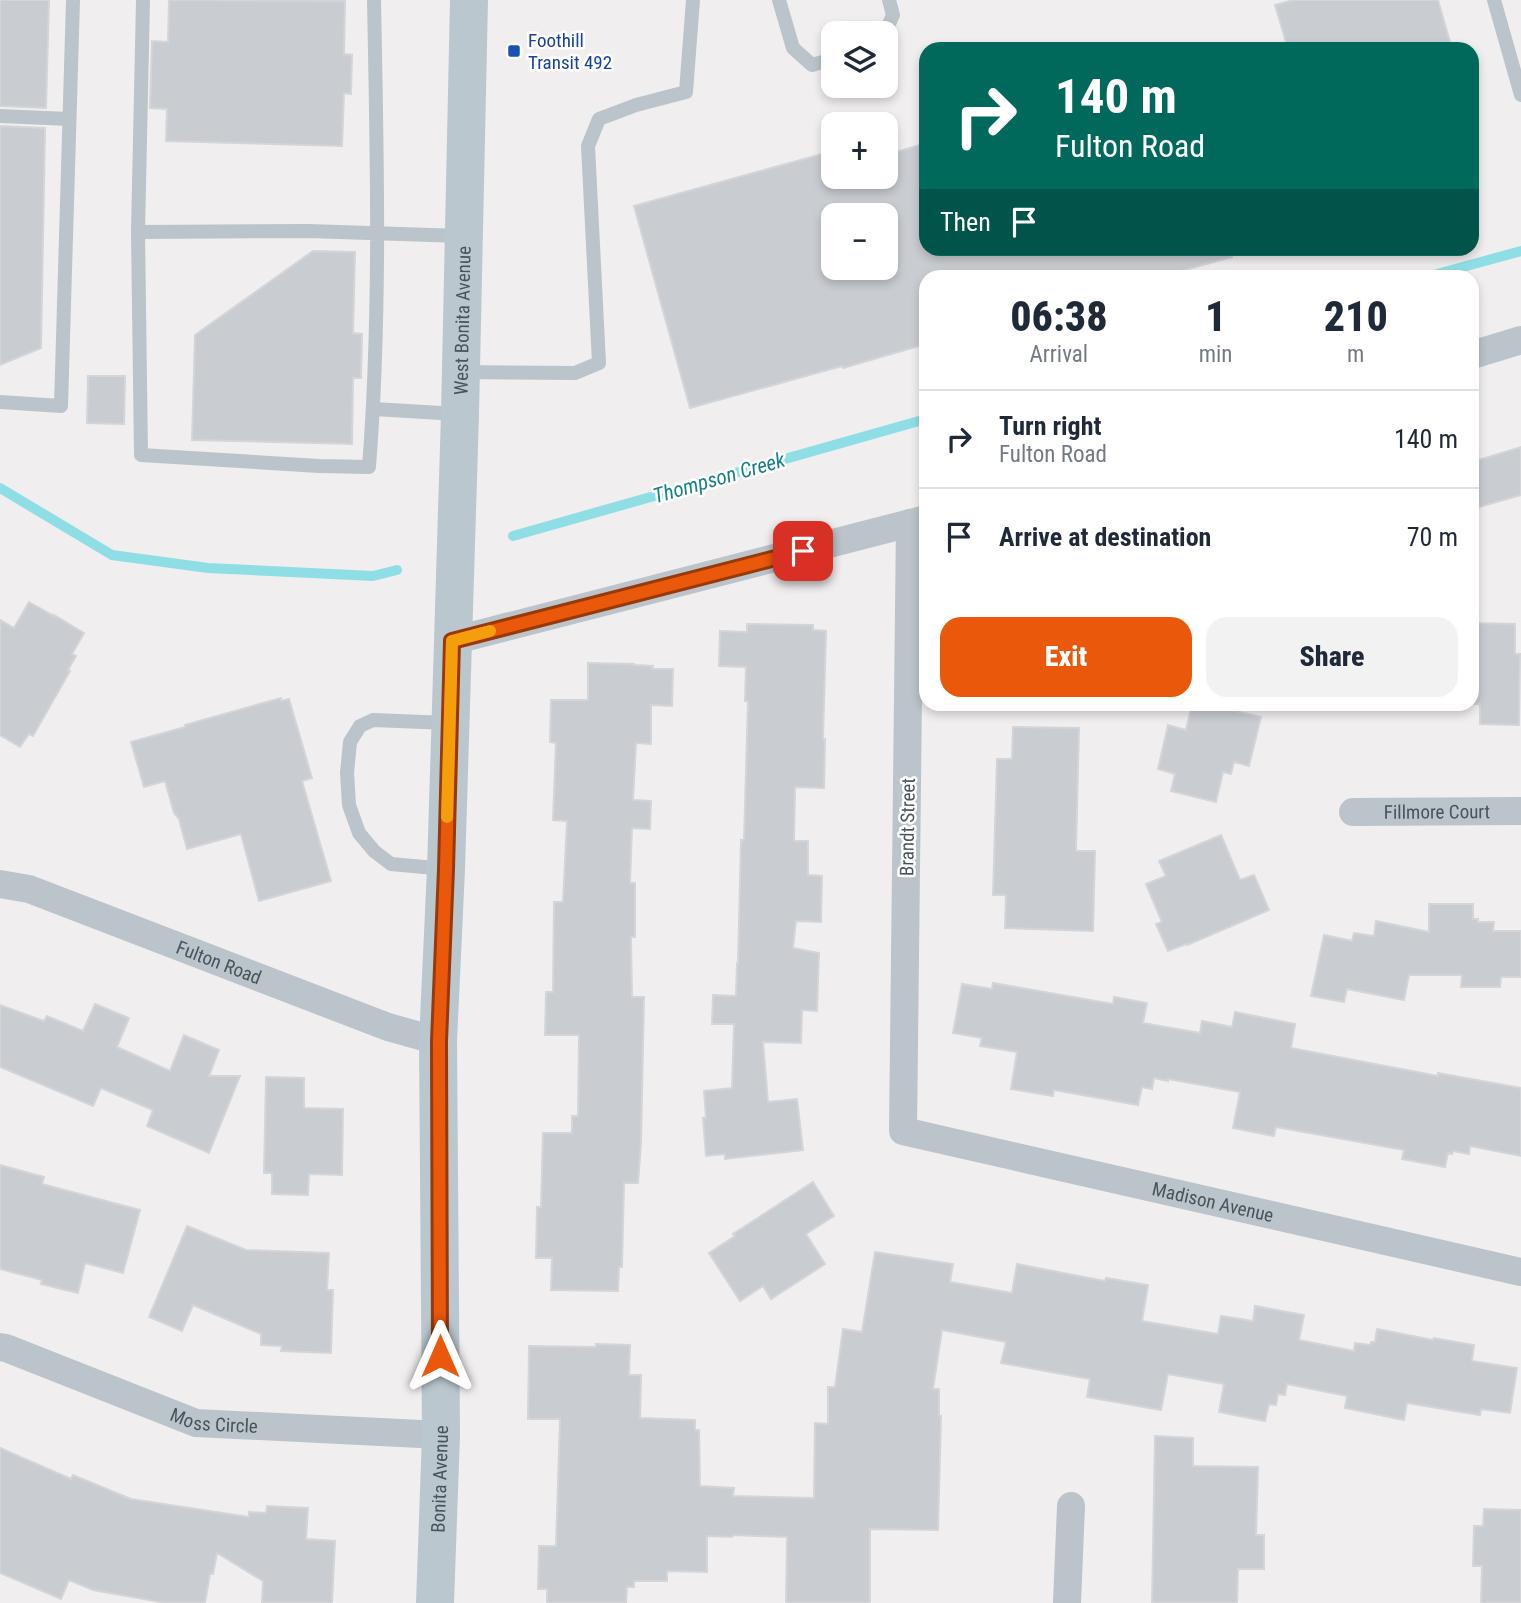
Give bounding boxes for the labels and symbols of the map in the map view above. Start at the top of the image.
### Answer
place label: Foothill Transit 492 [528,29,612,74]
marker: Foothill Transit 492 [506,43,522,59]
street label: West Bonita Avenue [449,246,476,395]
water label: Thompson Creek [650,447,788,508]
pin [773,521,833,581]
street label: Brandt Street [895,778,920,876]
street label: Fillmore Court [1384,800,1490,824]
street label: Fulton Road [173,936,265,989]
street label: Madison Avenue [1150,1177,1276,1227]
position arrow [403,1319,477,1393]
street label: Moss Circle [167,1403,258,1438]
street label: Bonita Avenue [427,1425,453,1533]

